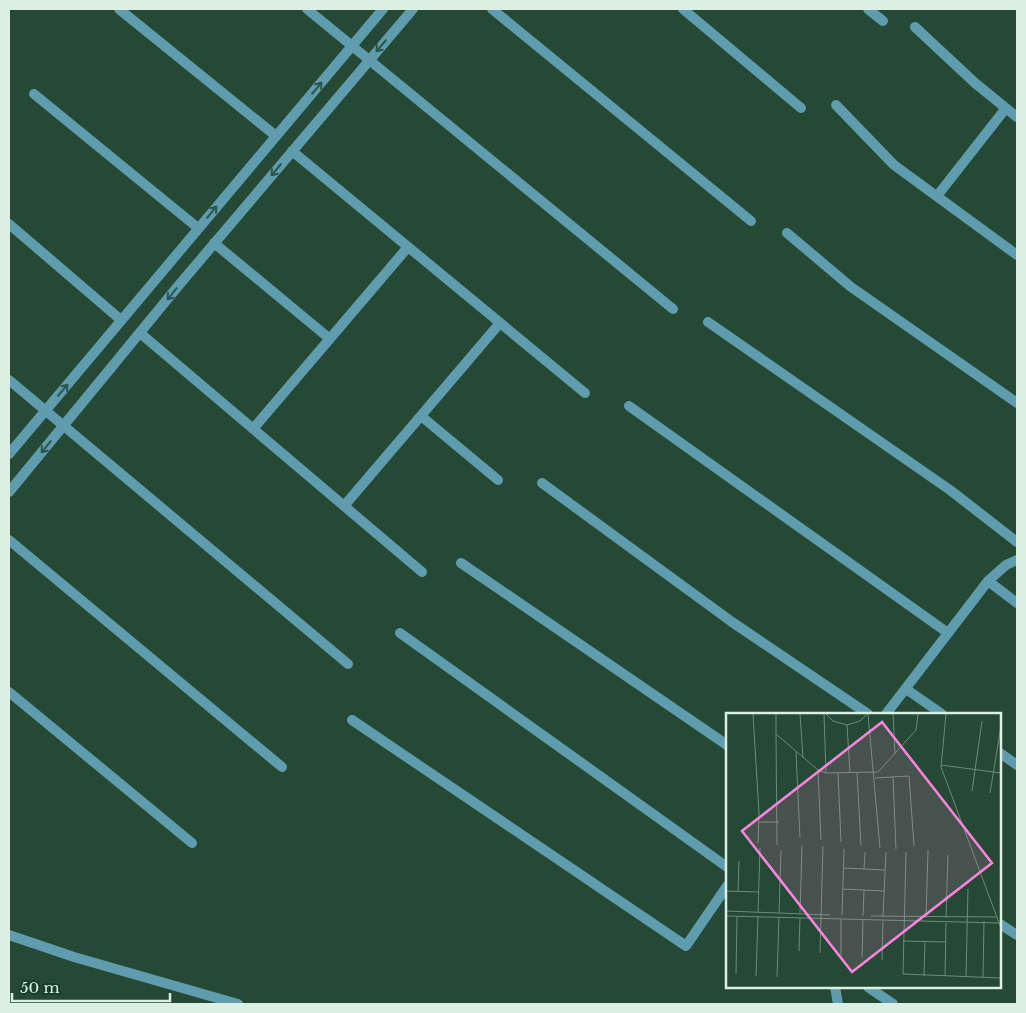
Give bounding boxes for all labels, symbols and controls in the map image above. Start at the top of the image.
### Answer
one-way arrow [376,39,387,52]
one-way arrow [311,81,323,94]
one-way arrow [271,164,282,177]
one-way arrow [207,206,218,219]
one-way arrow [166,288,177,301]
one-way arrow [57,383,68,396]
one-way arrow [41,440,52,453]
inset map [726,713,1001,988]
scale bar [12,970,170,1002]
text: 50 m [20,978,60,997]

